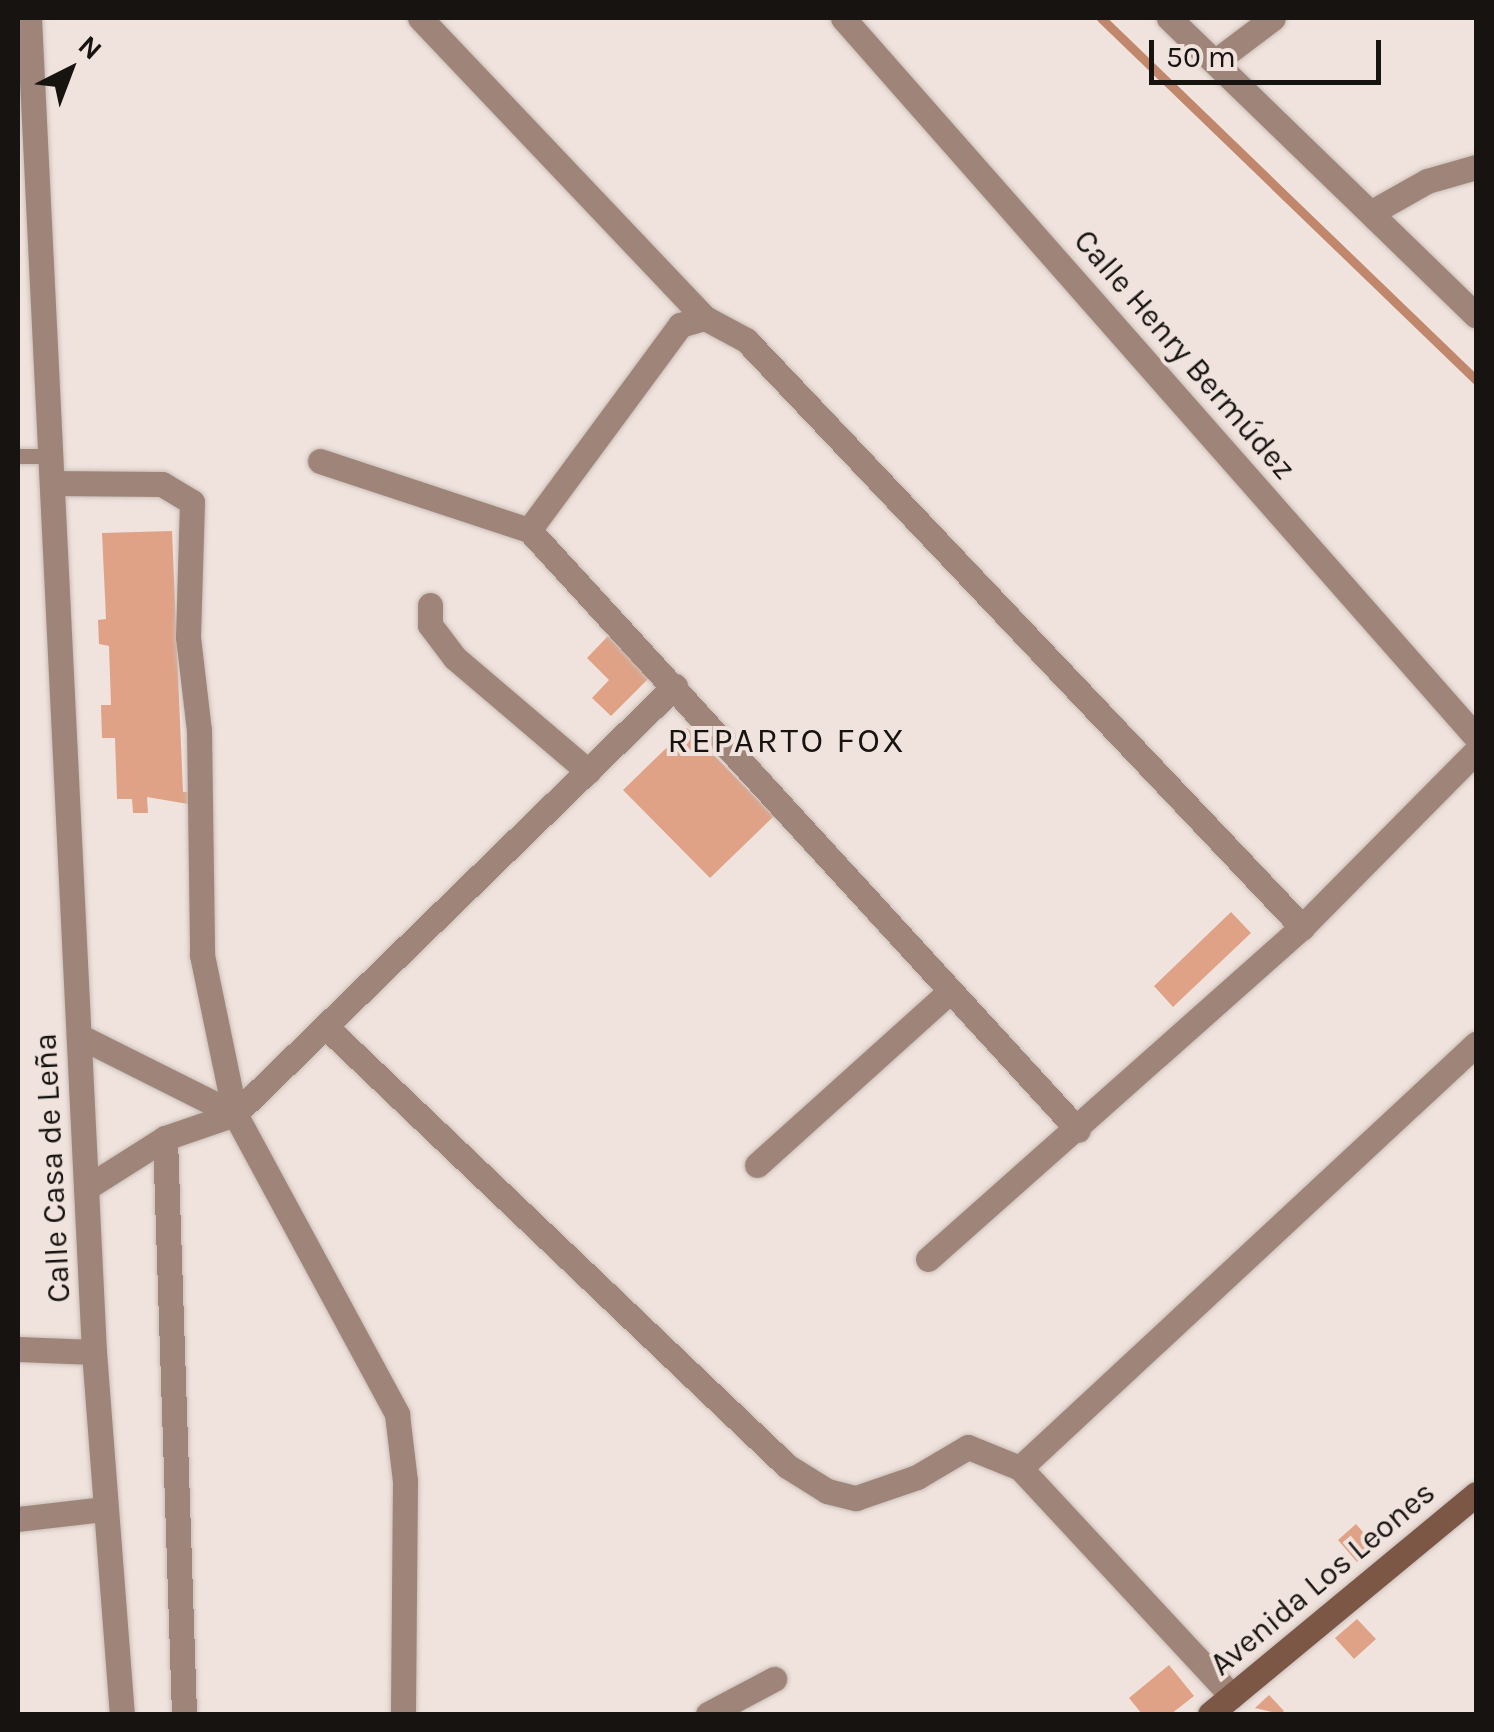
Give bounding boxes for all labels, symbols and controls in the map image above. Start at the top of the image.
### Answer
north arrow [20,20,120,120]
scale bar [1154,20,1386,82]
text: N [72,28,109,66]
text: 50 m [1166,39,1236,75]
street label: Calle Henry Bermúdez [1065,222,1303,488]
district label: REPARTO FOX [667,720,907,762]
street label: Calle Casa de Leña [27,1032,79,1304]
street label: Avenida Los Leones [1203,1474,1443,1684]

